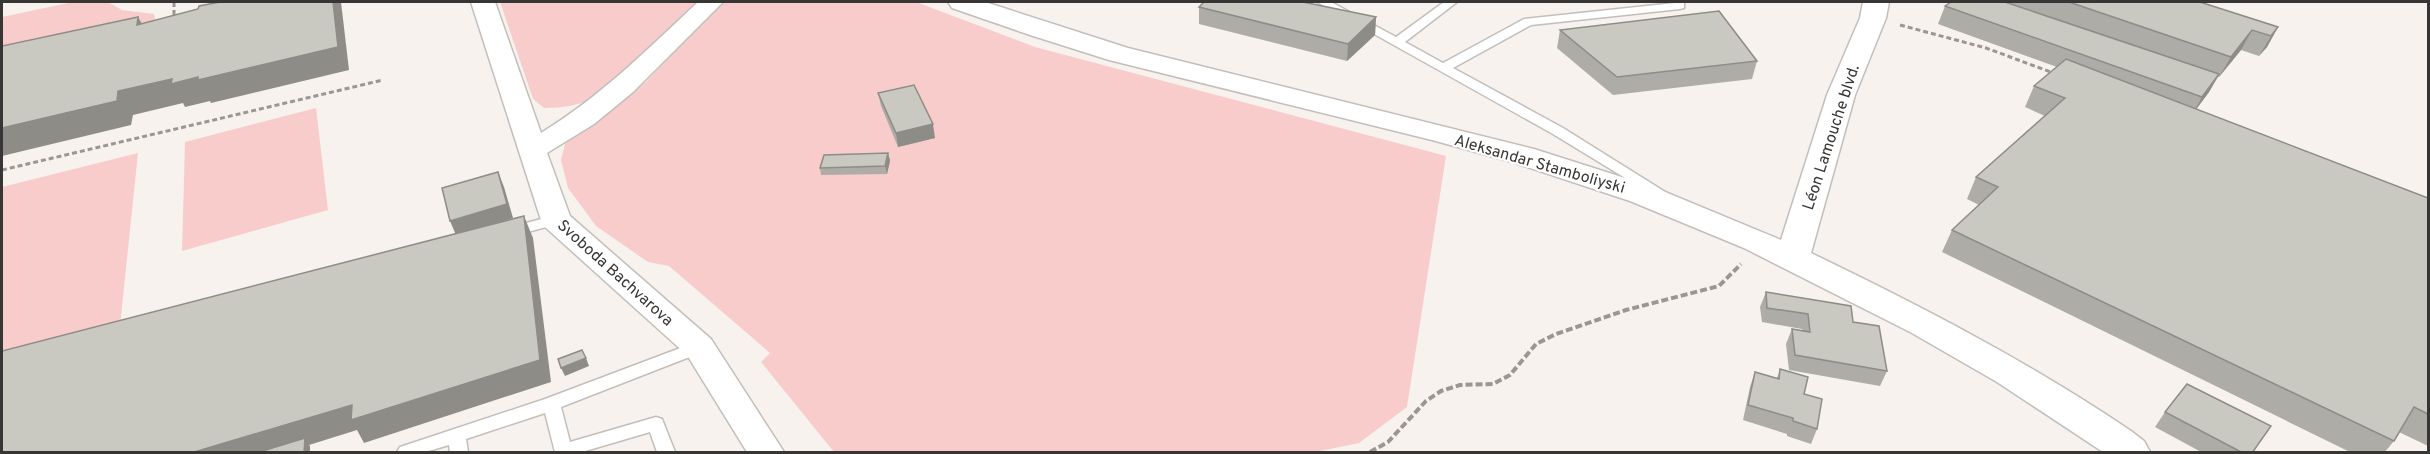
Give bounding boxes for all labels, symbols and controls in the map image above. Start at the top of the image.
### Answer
street label: Léon Lamouche blvd. [1799,62,1865,213]
street label: Aleksandar Stamboliyski [1452,131,1627,199]
street label: Svoboda Bachvarova [552,216,677,331]

